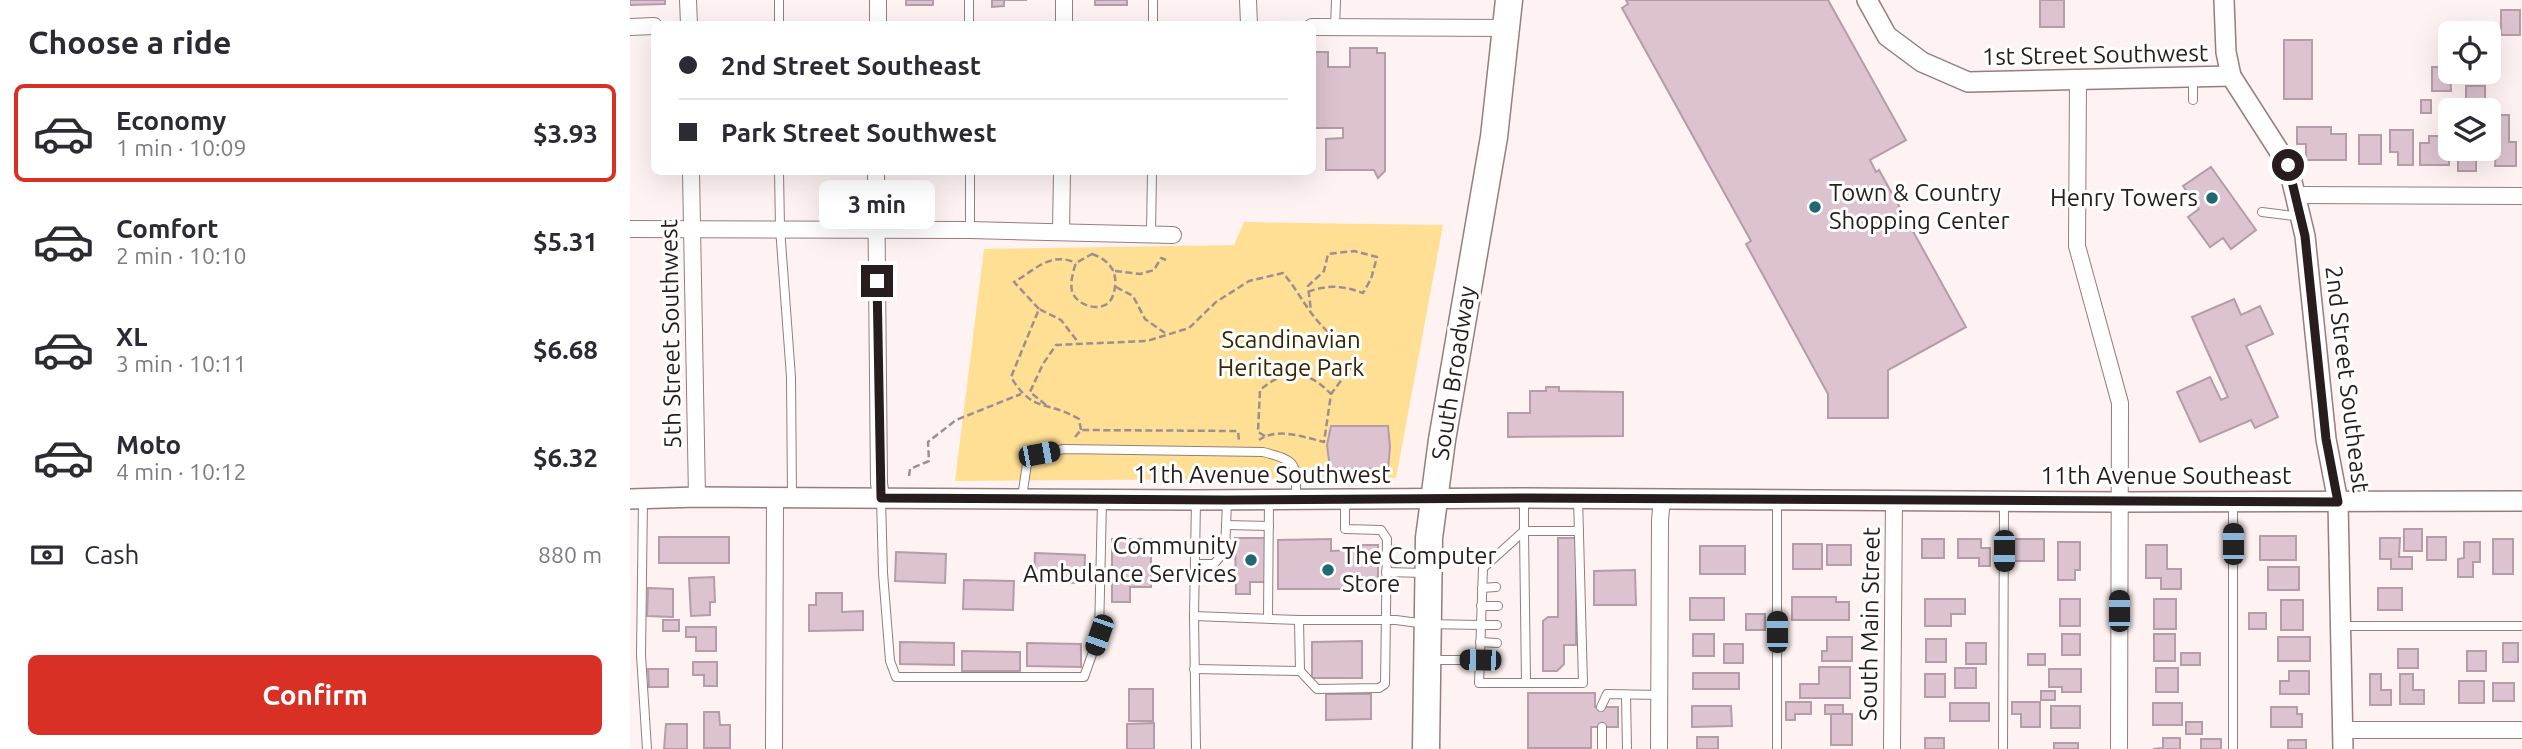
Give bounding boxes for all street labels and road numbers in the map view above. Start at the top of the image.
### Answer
street label: 1st Street Southwest [1982,39,2209,70]
street label: 5th Street Southwest [655,218,686,449]
street label: 2nd Street Southeast [2320,264,2375,494]
street label: South Broadway [1426,283,1481,462]
street label: 11th Avenue Southwest [1133,461,1391,488]
street label: 11th Avenue Southeast [2041,462,2292,489]
street label: South Main Street [1854,526,1885,721]

